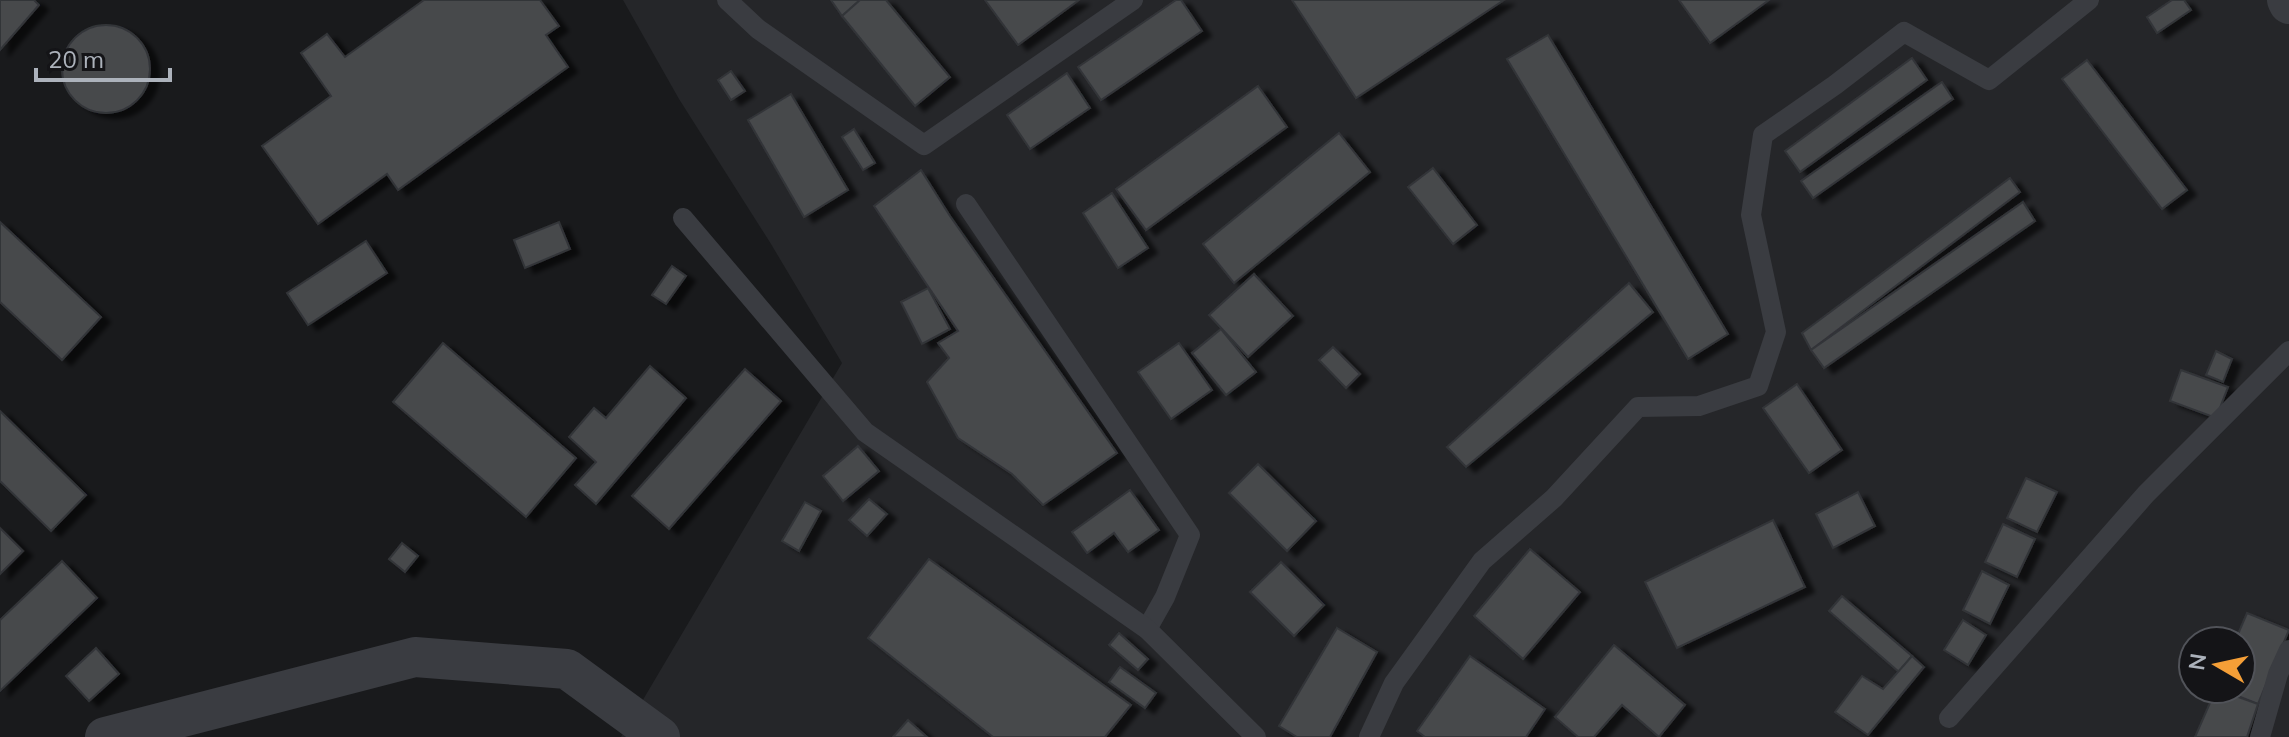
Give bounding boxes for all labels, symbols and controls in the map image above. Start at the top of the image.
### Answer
scale bar [36,32,170,82]
text: 20 m [48,44,104,74]
north arrow [2177,625,2257,705]
text: N [2182,651,2212,672]

